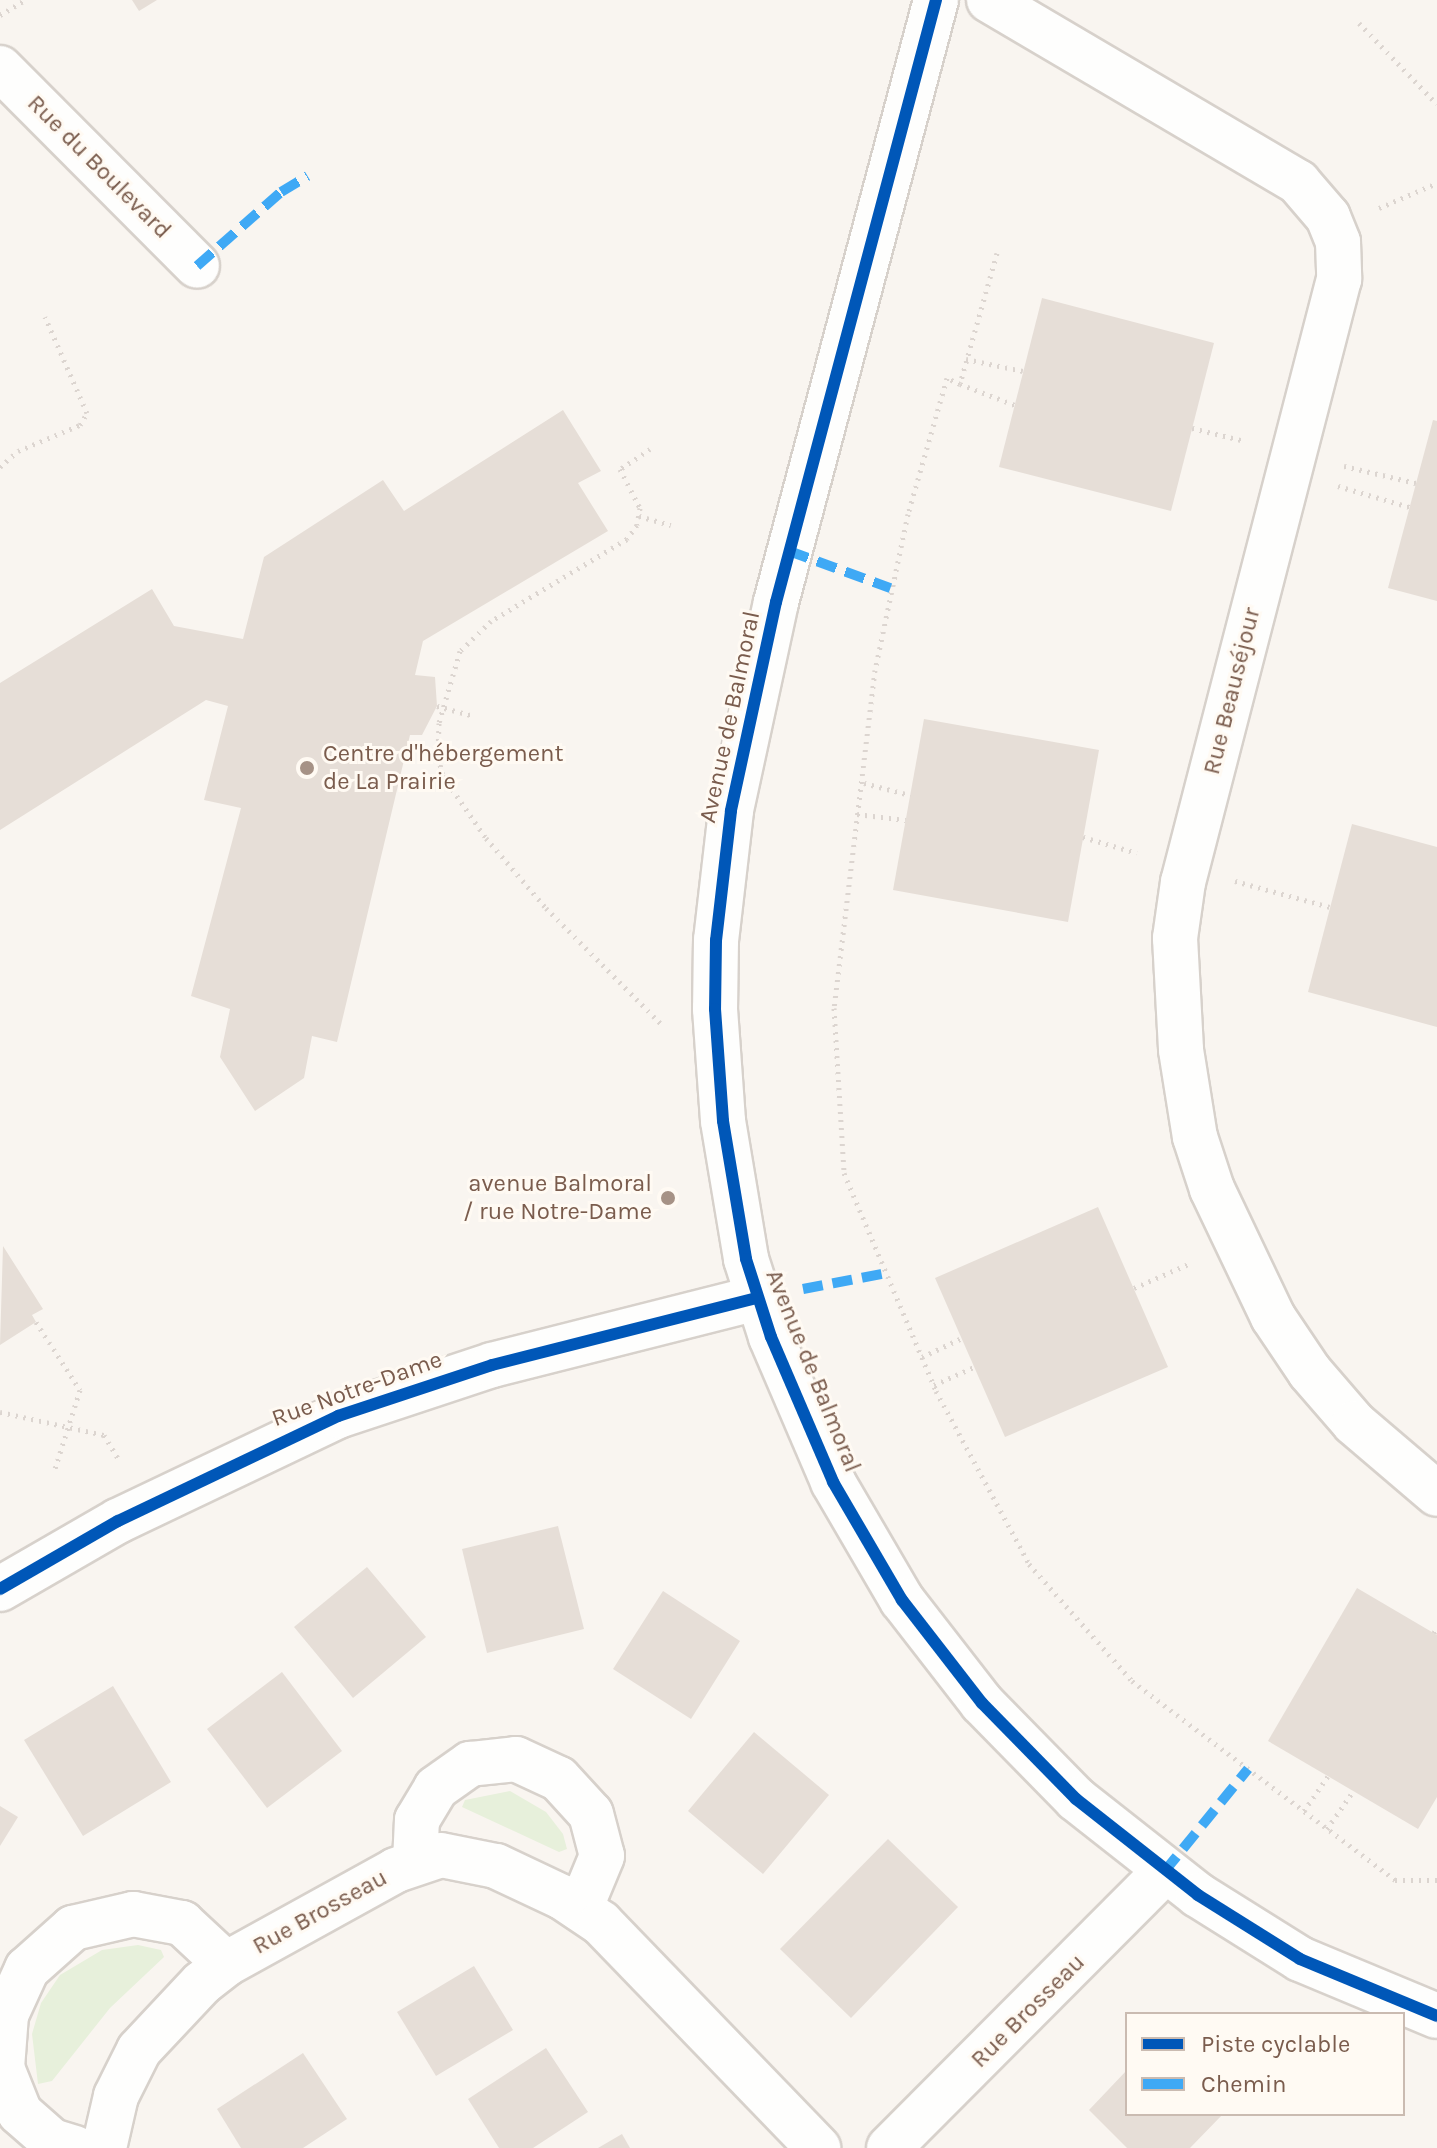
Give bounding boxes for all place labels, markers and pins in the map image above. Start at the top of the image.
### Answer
place label: Centre d'hébergement de La Prairie [323,740,564,796]
marker: Centre d'hébergement de La Prairie [298,759,316,777]
place label: avenue Balmoral / rue Notre-Dame [463,1170,652,1226]
marker: avenue Balmoral / rue Notre-Dame [659,1189,677,1207]

